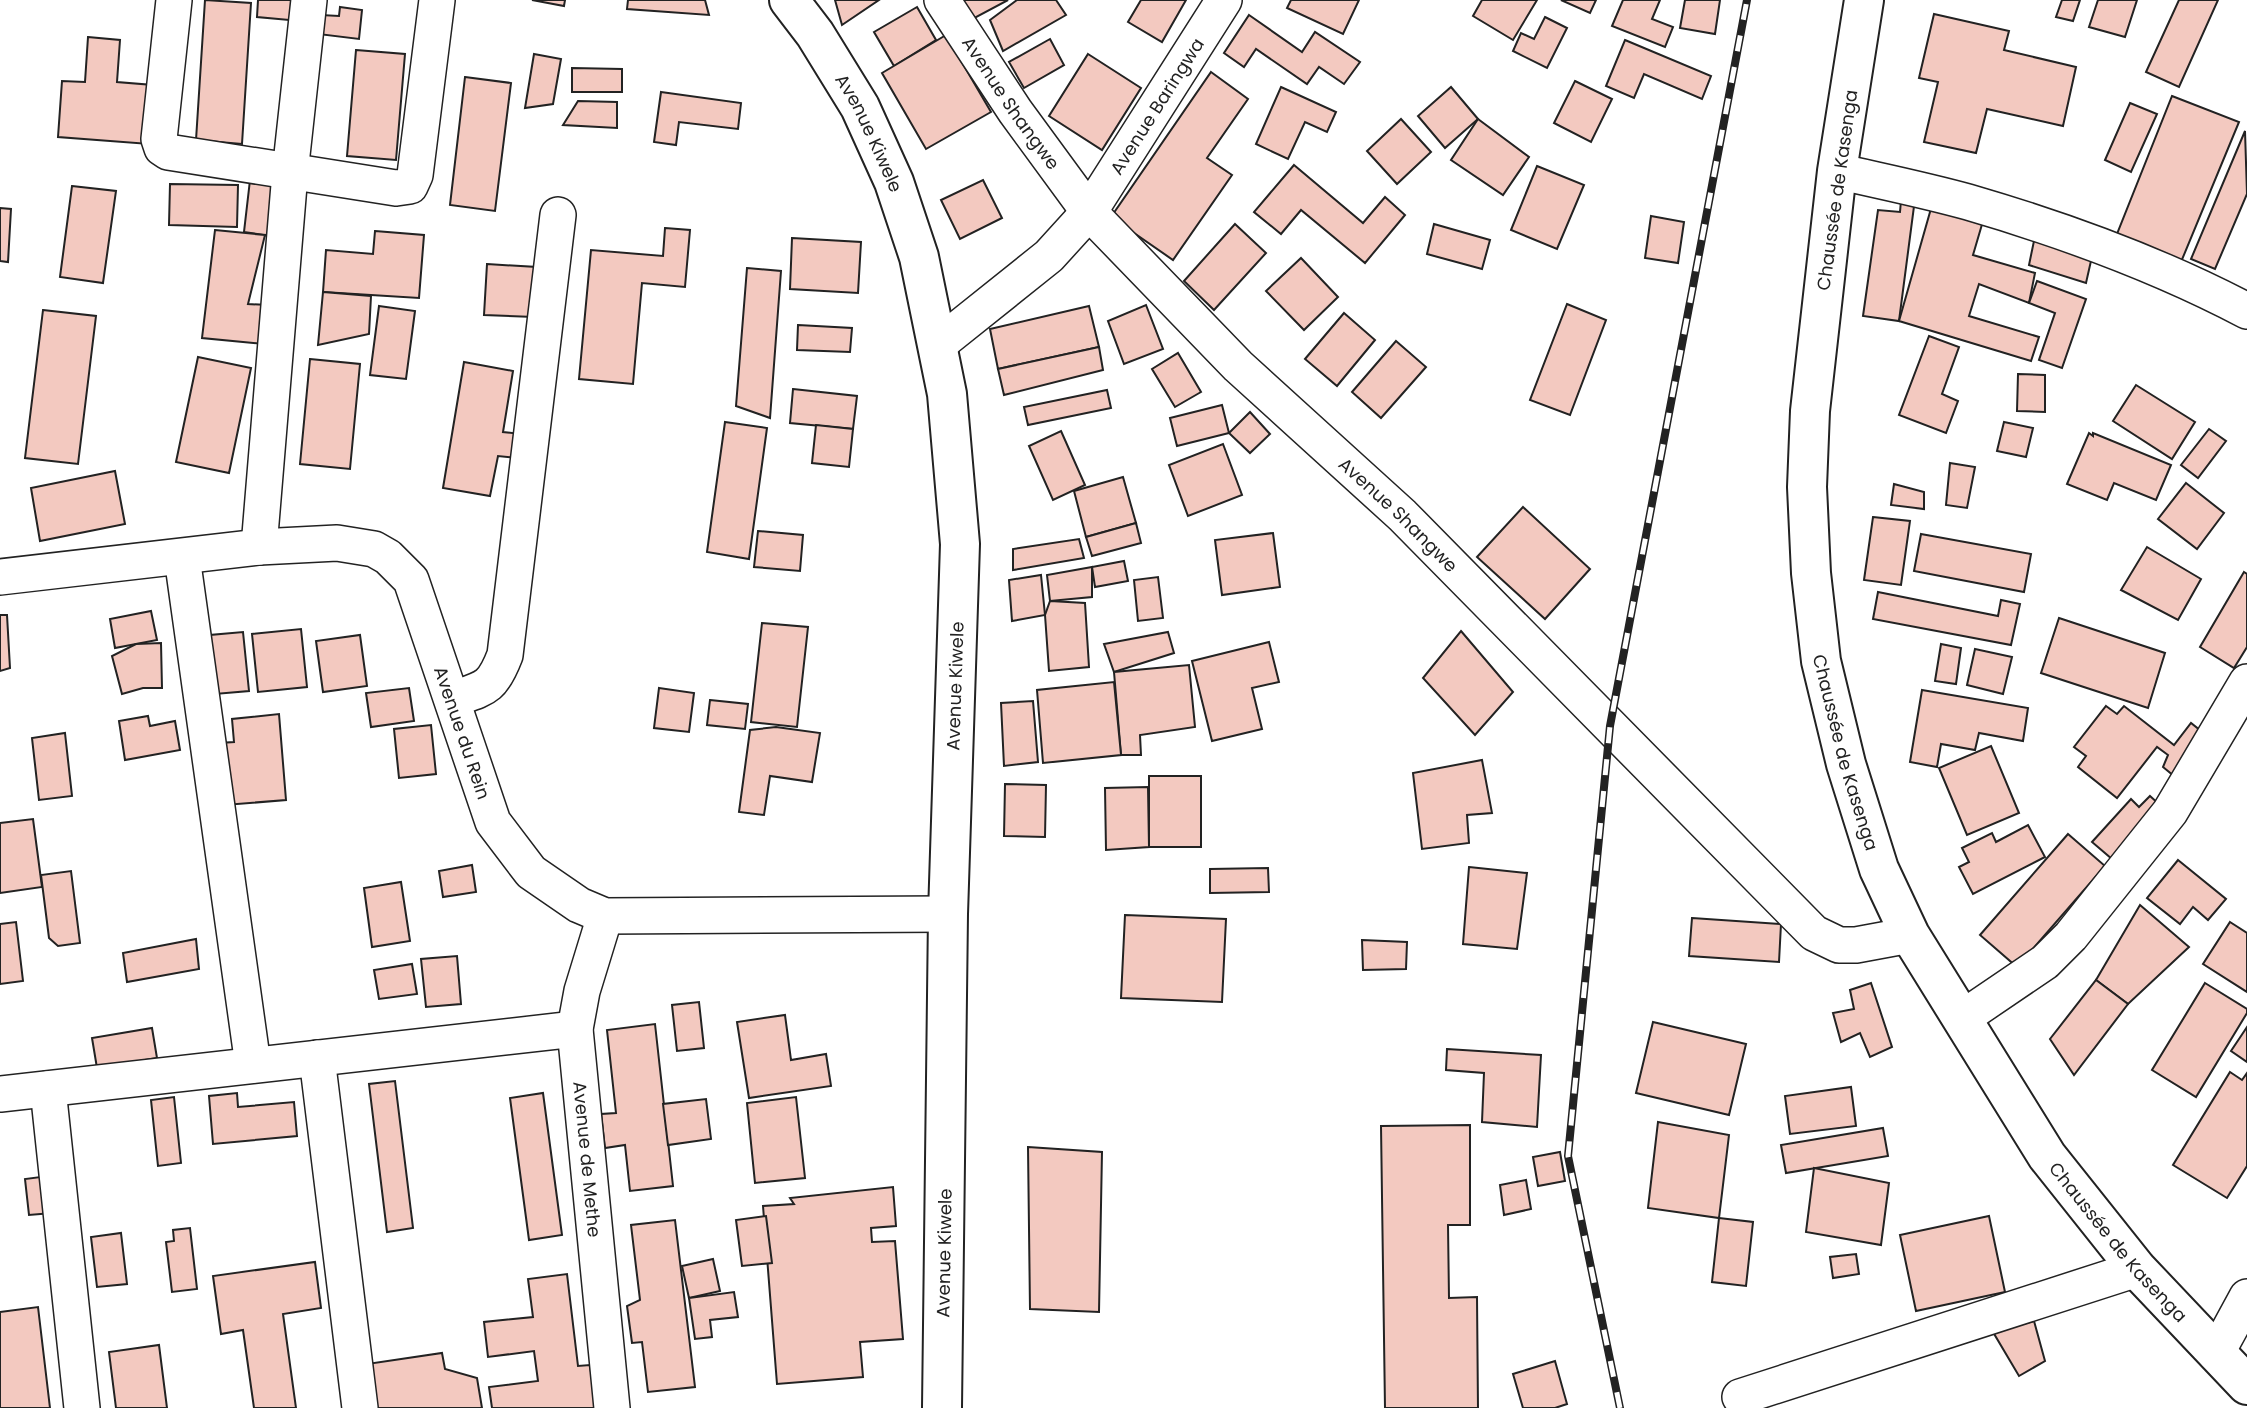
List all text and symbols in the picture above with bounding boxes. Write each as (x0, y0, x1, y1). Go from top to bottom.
street label: Avenue Shangwe (957, 31, 1066, 174)
street label: Avenue Baringwa (1104, 33, 1209, 179)
street label: Avenue Kiwele (830, 69, 909, 195)
street label: Chaussée de Kasenga (1811, 88, 1863, 292)
street label: Avenue Shangwe (1334, 451, 1464, 577)
street label: Avenue Kiwele (940, 621, 970, 751)
street label: Chaussée de Kasenga (1807, 652, 1885, 854)
street label: Avenue du Rein (429, 663, 497, 802)
street label: Avenue de Methe (568, 1080, 608, 1238)
street label: Chaussée de Kasenga (2044, 1156, 2193, 1327)
street label: Avenue Kiwele (930, 1188, 958, 1318)

